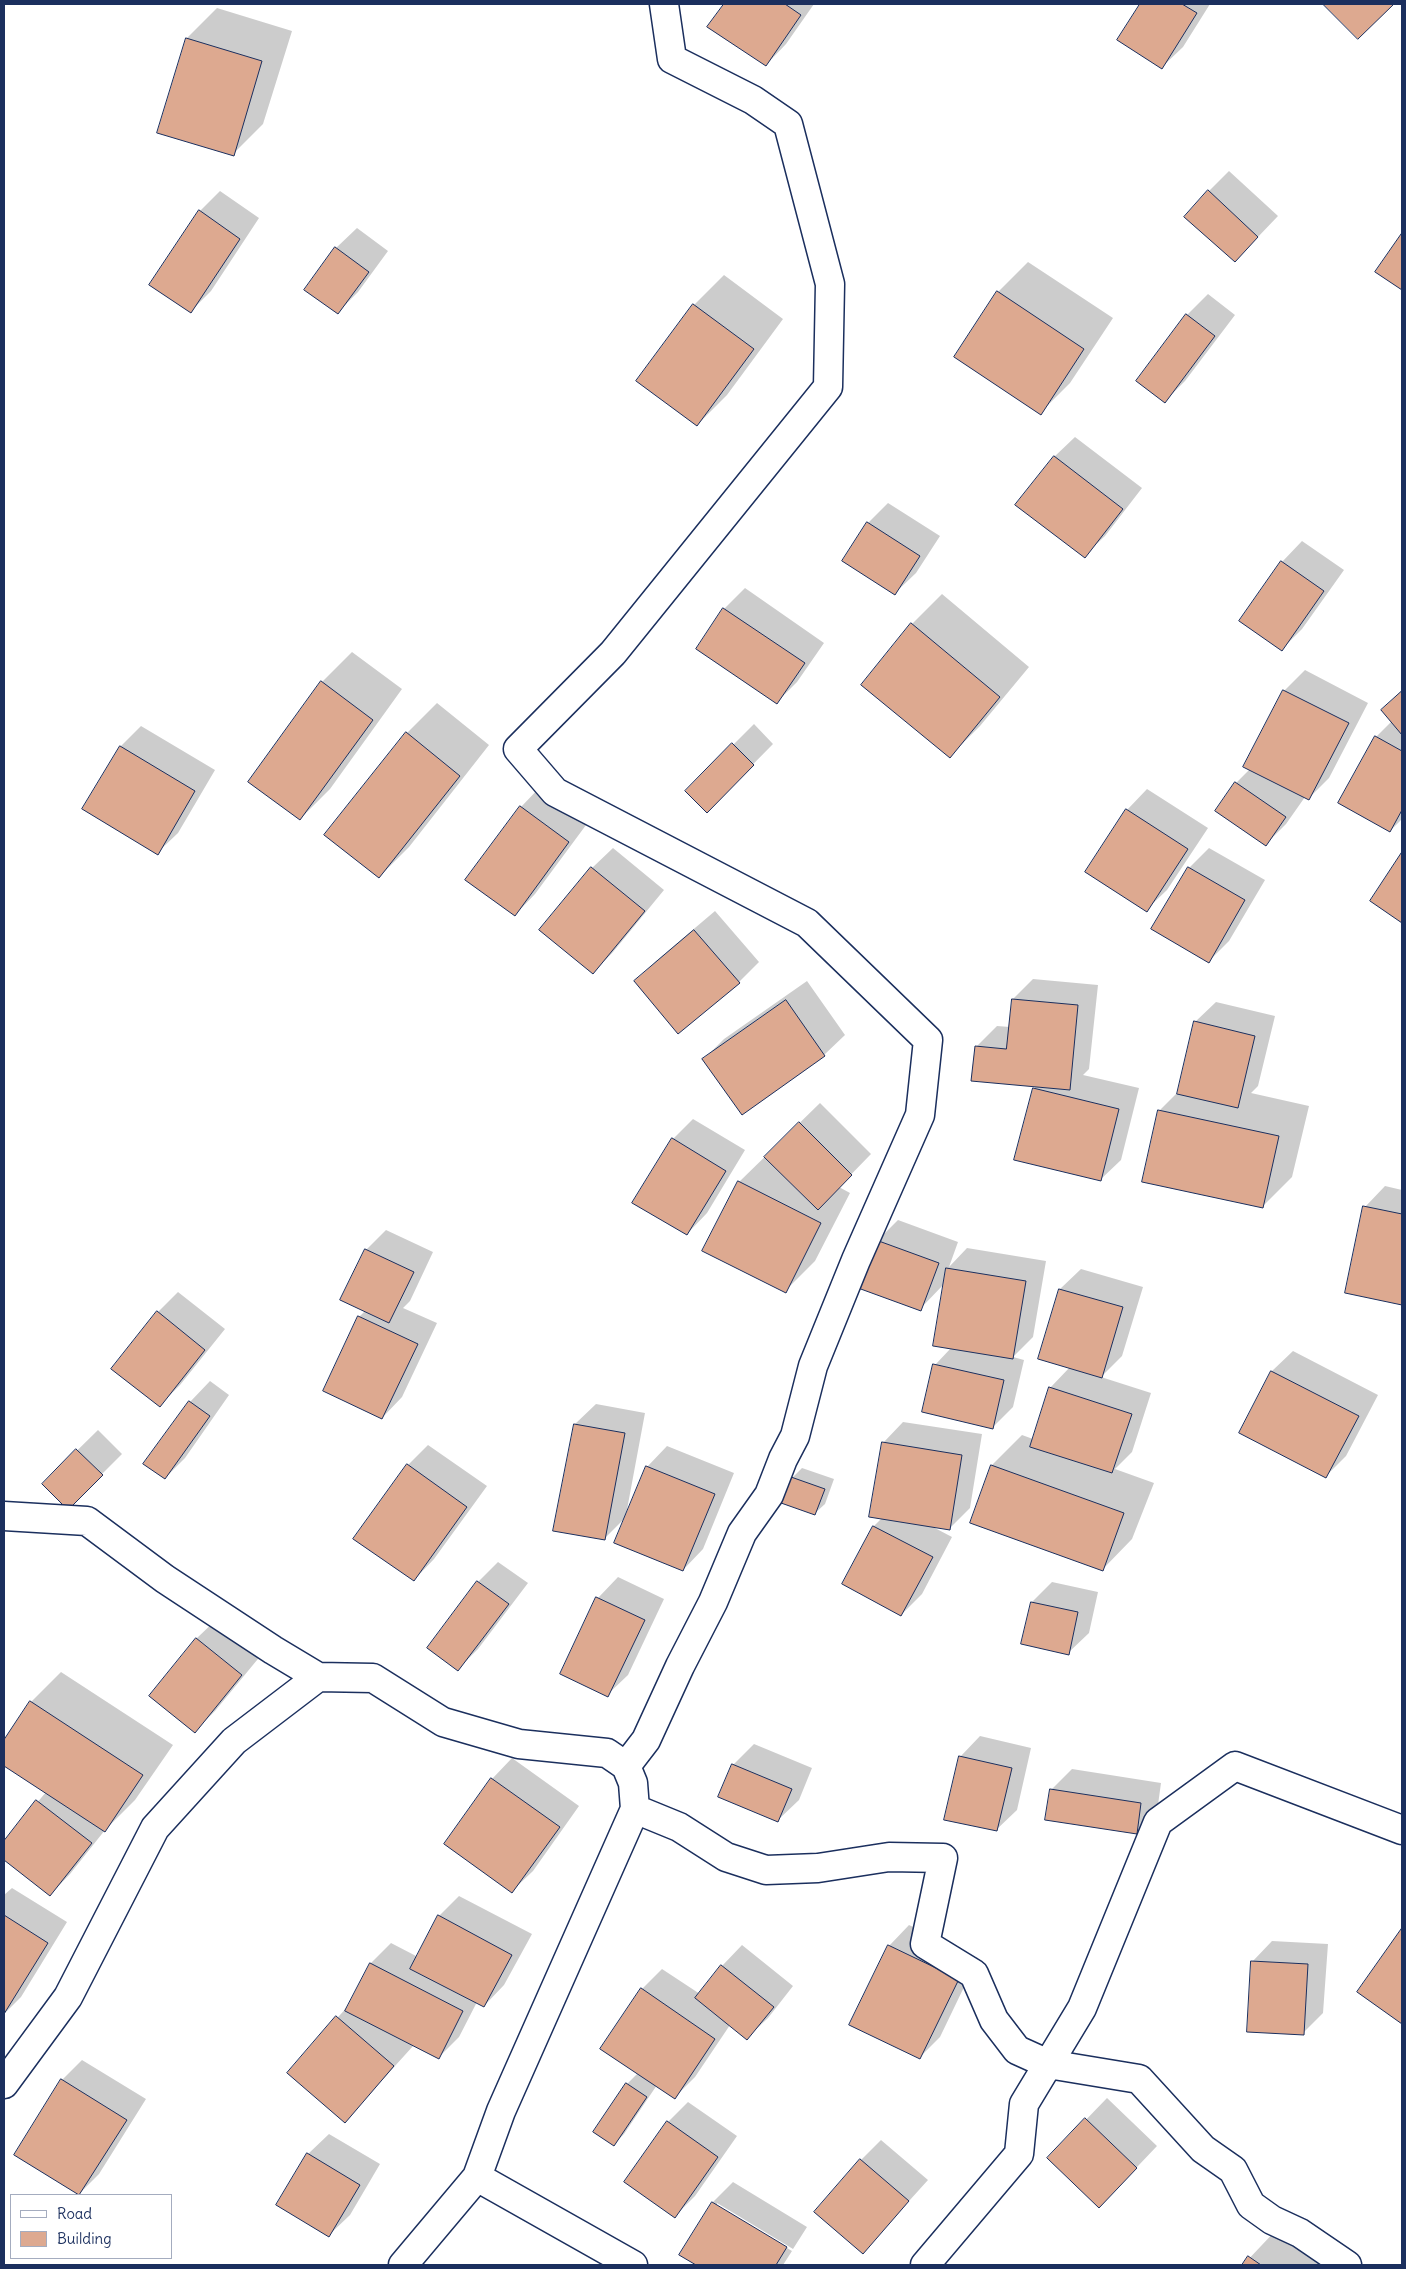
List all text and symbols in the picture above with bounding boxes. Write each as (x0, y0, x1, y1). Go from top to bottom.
legend (10, 2194, 172, 2259)
text: Road (57, 2204, 92, 2223)
text: Building (57, 2229, 112, 2248)

